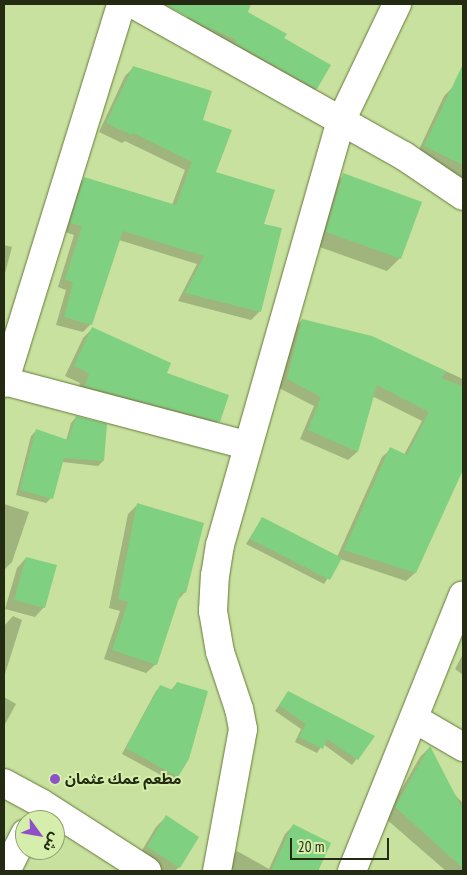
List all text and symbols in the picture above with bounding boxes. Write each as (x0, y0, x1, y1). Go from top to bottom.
place label: مطعم عمك عثمان (65, 770, 182, 788)
marker: مطعم عمك عثمان (49, 773, 61, 785)
north arrow (15, 810, 65, 860)
scale bar (292, 828, 391, 860)
text: ش (39, 830, 65, 855)
text: 20 m (298, 837, 324, 856)

